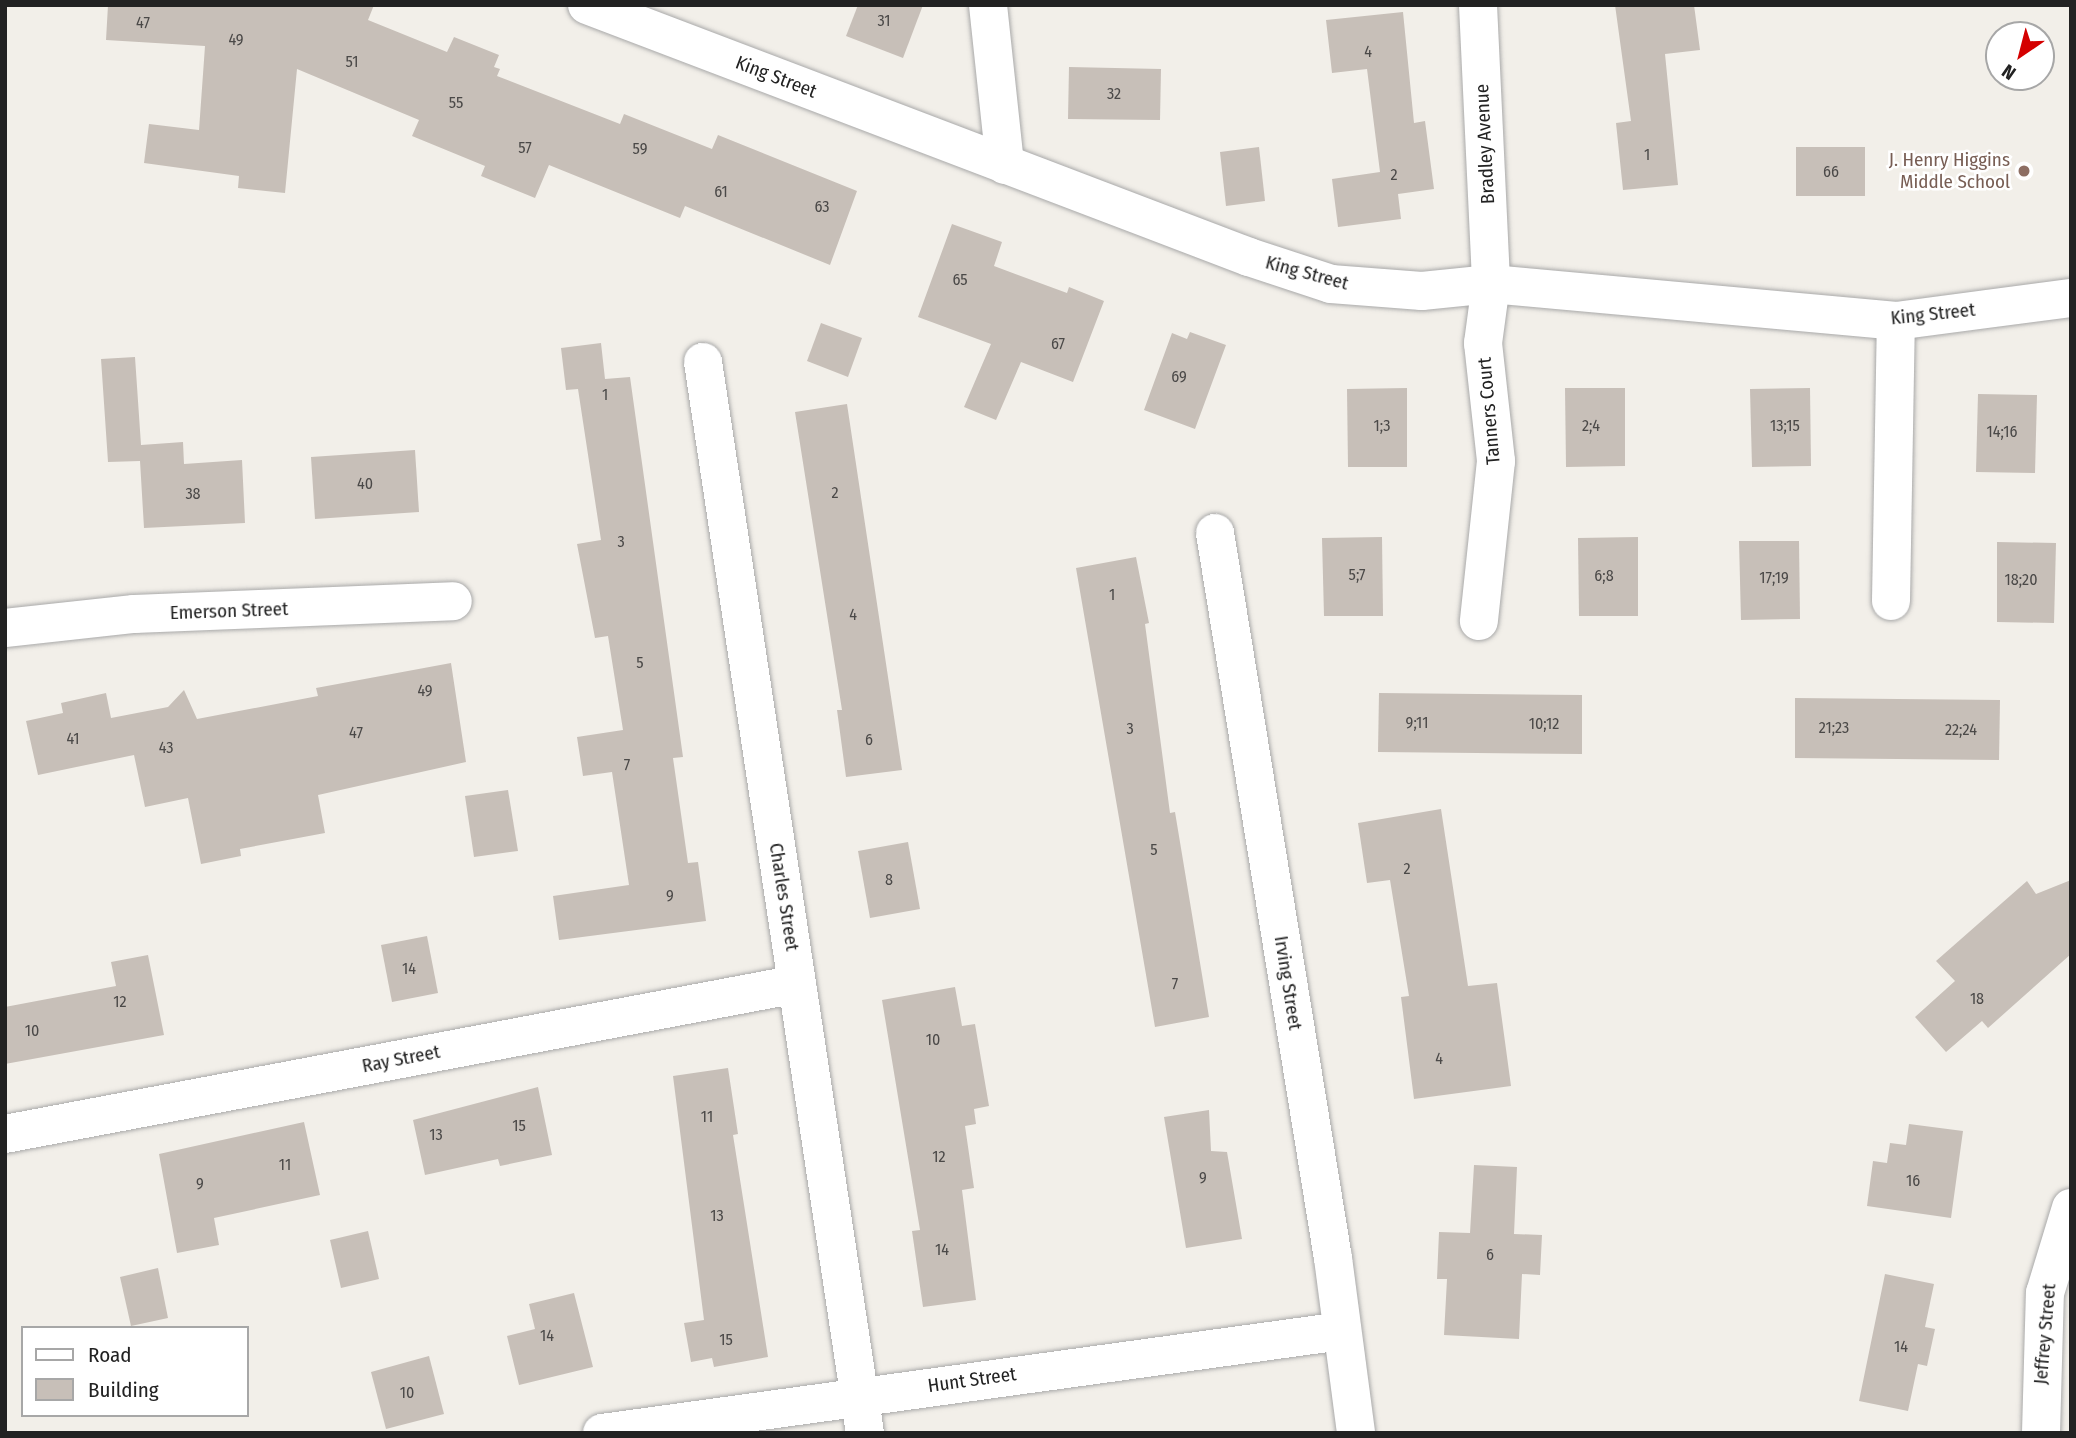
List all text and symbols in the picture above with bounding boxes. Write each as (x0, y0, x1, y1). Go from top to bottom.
house number: 31 (877, 11, 891, 31)
house number: 47 (136, 13, 150, 33)
north arrow (1985, 21, 2055, 91)
house number: 49 (228, 30, 244, 50)
house number: 4 (1364, 42, 1372, 62)
street label: King Street (732, 51, 820, 103)
house number: 51 (346, 52, 358, 72)
text: N (1998, 59, 2020, 85)
street label: Bradley Avenue (1470, 83, 1500, 205)
house number: 32 (1107, 84, 1121, 104)
house number: 55 (449, 93, 463, 113)
house number: 57 (518, 138, 532, 158)
house number: 59 (633, 139, 647, 159)
house number: 1 (1644, 145, 1650, 165)
place label: J. Henry Higgins Middle School (1889, 149, 2010, 193)
house number: 66 (1823, 162, 1839, 182)
marker: J. Henry Higgins Middle School (2016, 163, 2032, 179)
house number: 2 (1390, 165, 1398, 185)
house number: 61 (714, 182, 728, 202)
house number: 63 (814, 197, 830, 217)
street label: King Street (1263, 251, 1351, 295)
house number: 65 (952, 270, 968, 290)
street label: King Street (1890, 298, 1976, 330)
house number: 67 (1051, 334, 1065, 354)
street label: Tanners Court (1473, 356, 1505, 466)
house number: 69 (1171, 367, 1187, 387)
house number: 1 (602, 385, 608, 405)
house number: 1;3 (1374, 416, 1390, 436)
house number: 2;4 (1582, 416, 1600, 436)
house number: 13;15 (1770, 416, 1800, 436)
house number: 14;16 (1987, 422, 2017, 442)
house number: 40 (357, 474, 373, 494)
house number: 2 (831, 483, 839, 503)
house number: 38 (185, 484, 201, 504)
house number: 3 (617, 532, 625, 552)
house number: 5;7 (1349, 565, 1365, 585)
house number: 6;8 (1594, 566, 1614, 586)
house number: 17;19 (1759, 568, 1789, 588)
house number: 18;20 (2004, 570, 2038, 590)
house number: 1 (1109, 585, 1115, 605)
street label: Emerson Street (169, 598, 289, 624)
house number: 4 (849, 605, 857, 625)
house number: 5 (636, 653, 644, 673)
house number: 49 (417, 681, 433, 701)
house number: 9;11 (1406, 713, 1428, 733)
house number: 10;12 (1529, 714, 1559, 734)
house number: 21;23 (1819, 718, 1849, 738)
house number: 3 (1126, 719, 1134, 739)
house number: 22;24 (1945, 720, 1977, 740)
house number: 47 (349, 723, 363, 743)
house number: 41 (66, 729, 80, 749)
house number: 6 (865, 730, 873, 750)
house number: 43 (159, 738, 173, 758)
house number: 7 (624, 755, 630, 775)
house number: 5 (1150, 840, 1158, 860)
street label: Charles Street (764, 841, 804, 953)
house number: 2 (1403, 859, 1411, 879)
house number: 8 (885, 870, 893, 890)
house number: 9 (666, 886, 674, 906)
street label: Irving Street (1269, 934, 1307, 1032)
house number: 14 (402, 959, 416, 979)
house number: 7 (1172, 974, 1178, 994)
house number: 18 (1970, 989, 1984, 1009)
house number: 12 (113, 992, 127, 1012)
house number: 10 (25, 1021, 39, 1041)
house number: 10 (926, 1030, 940, 1050)
street label: Ray Street (360, 1040, 442, 1078)
house number: 4 (1435, 1049, 1443, 1069)
house number: 11 (701, 1107, 713, 1127)
house number: 15 (512, 1116, 526, 1136)
house number: 13 (429, 1125, 443, 1145)
house number: 12 (932, 1147, 946, 1167)
house number: 11 (279, 1155, 291, 1175)
house number: 9 (1199, 1168, 1207, 1188)
house number: 16 (1906, 1171, 1920, 1191)
house number: 9 (196, 1174, 204, 1194)
house number: 13 (710, 1206, 724, 1226)
house number: 14 (935, 1240, 949, 1260)
house number: 6 (1486, 1245, 1494, 1265)
street label: Jeffrey Street (2029, 1283, 2061, 1385)
legend (21, 1326, 248, 1417)
house number: 14 (540, 1326, 554, 1346)
house number: 15 (719, 1330, 733, 1350)
house number: 14 (1894, 1337, 1908, 1357)
text: Road (88, 1342, 132, 1368)
street label: Hunt Street (926, 1363, 1018, 1397)
text: Building (88, 1377, 159, 1403)
house number: 10 (400, 1383, 414, 1403)

